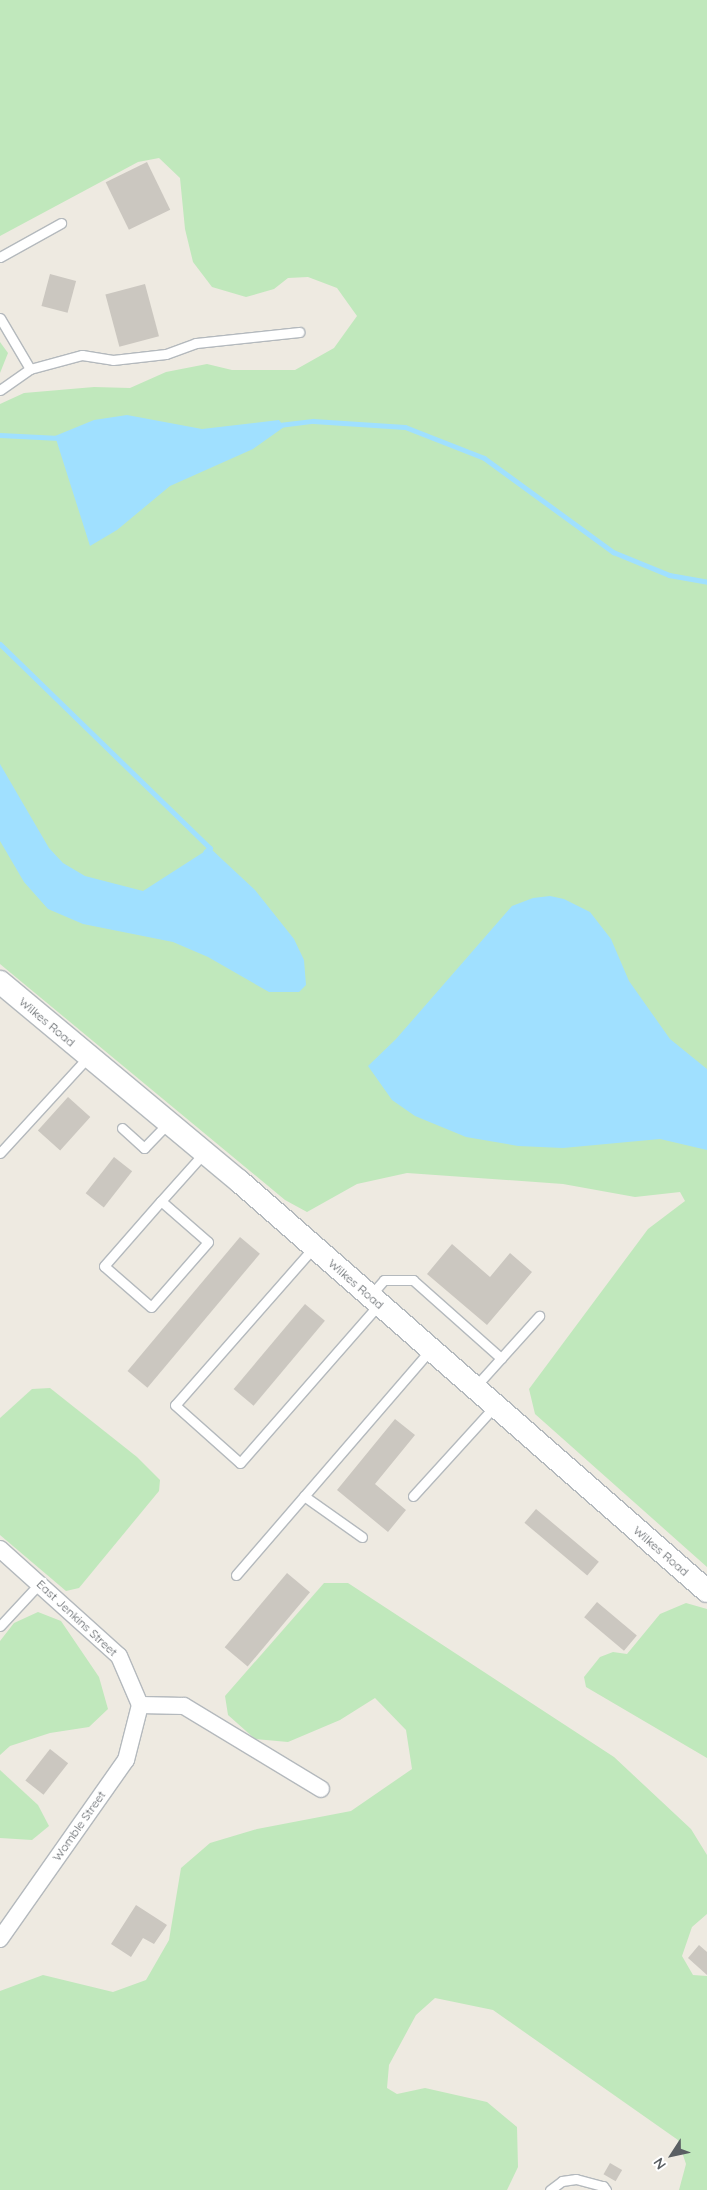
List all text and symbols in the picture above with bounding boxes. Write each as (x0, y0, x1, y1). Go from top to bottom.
street label: Wilkes Road (16, 994, 78, 1050)
street label: Wilkes Road (325, 1256, 387, 1312)
street label: Wilkes Road (630, 1523, 692, 1579)
street label: East Jenkins Street (34, 1577, 120, 1659)
street label: Womble Street (49, 1788, 109, 1864)
north arrow (647, 2130, 697, 2180)
text: N (649, 2154, 670, 2173)

